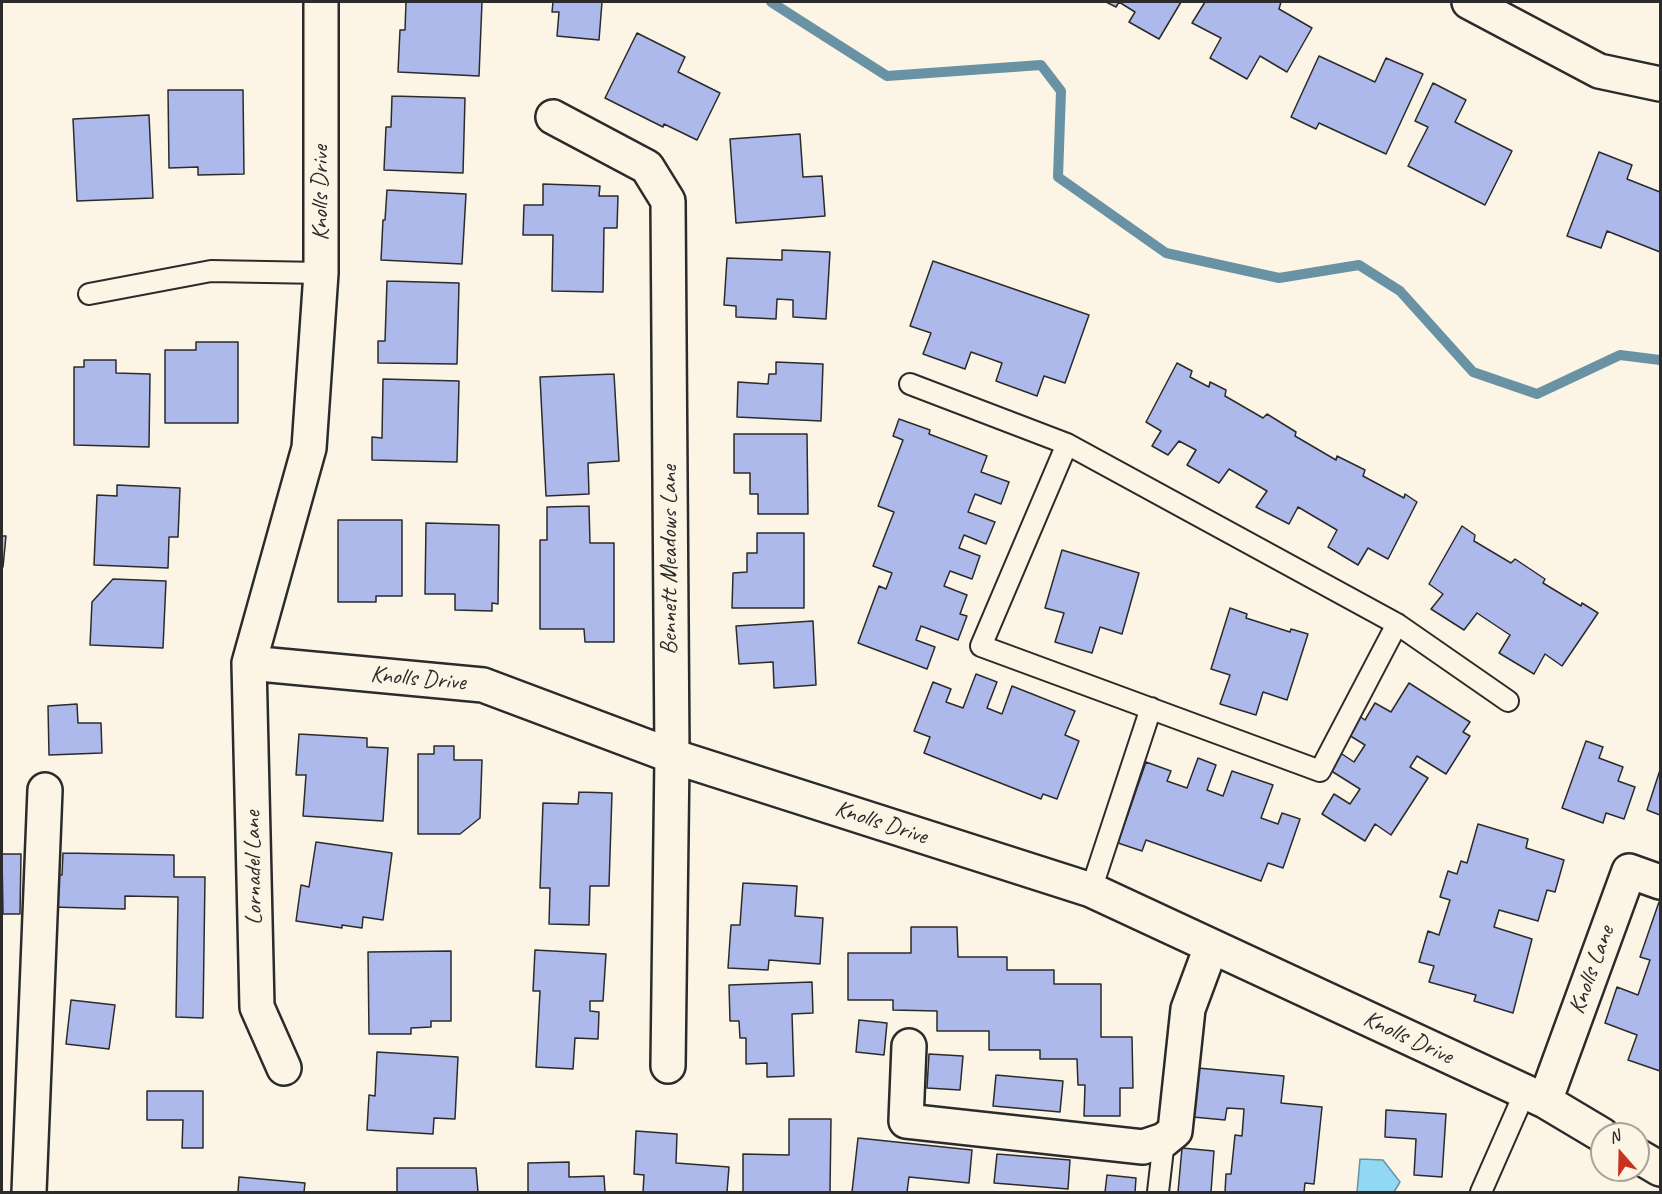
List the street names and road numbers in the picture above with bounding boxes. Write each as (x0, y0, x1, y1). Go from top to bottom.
street label: Knolls Drive (307, 145, 335, 241)
street label: Bennett Meadows Lane (656, 465, 684, 655)
street label: Knolls Drive (369, 660, 467, 698)
street label: Knolls Drive (831, 795, 931, 851)
street label: Lornadel Lane (239, 811, 269, 925)
street label: Knolls Lane (1563, 922, 1621, 1018)
street label: Knolls Drive (1359, 1005, 1457, 1071)

